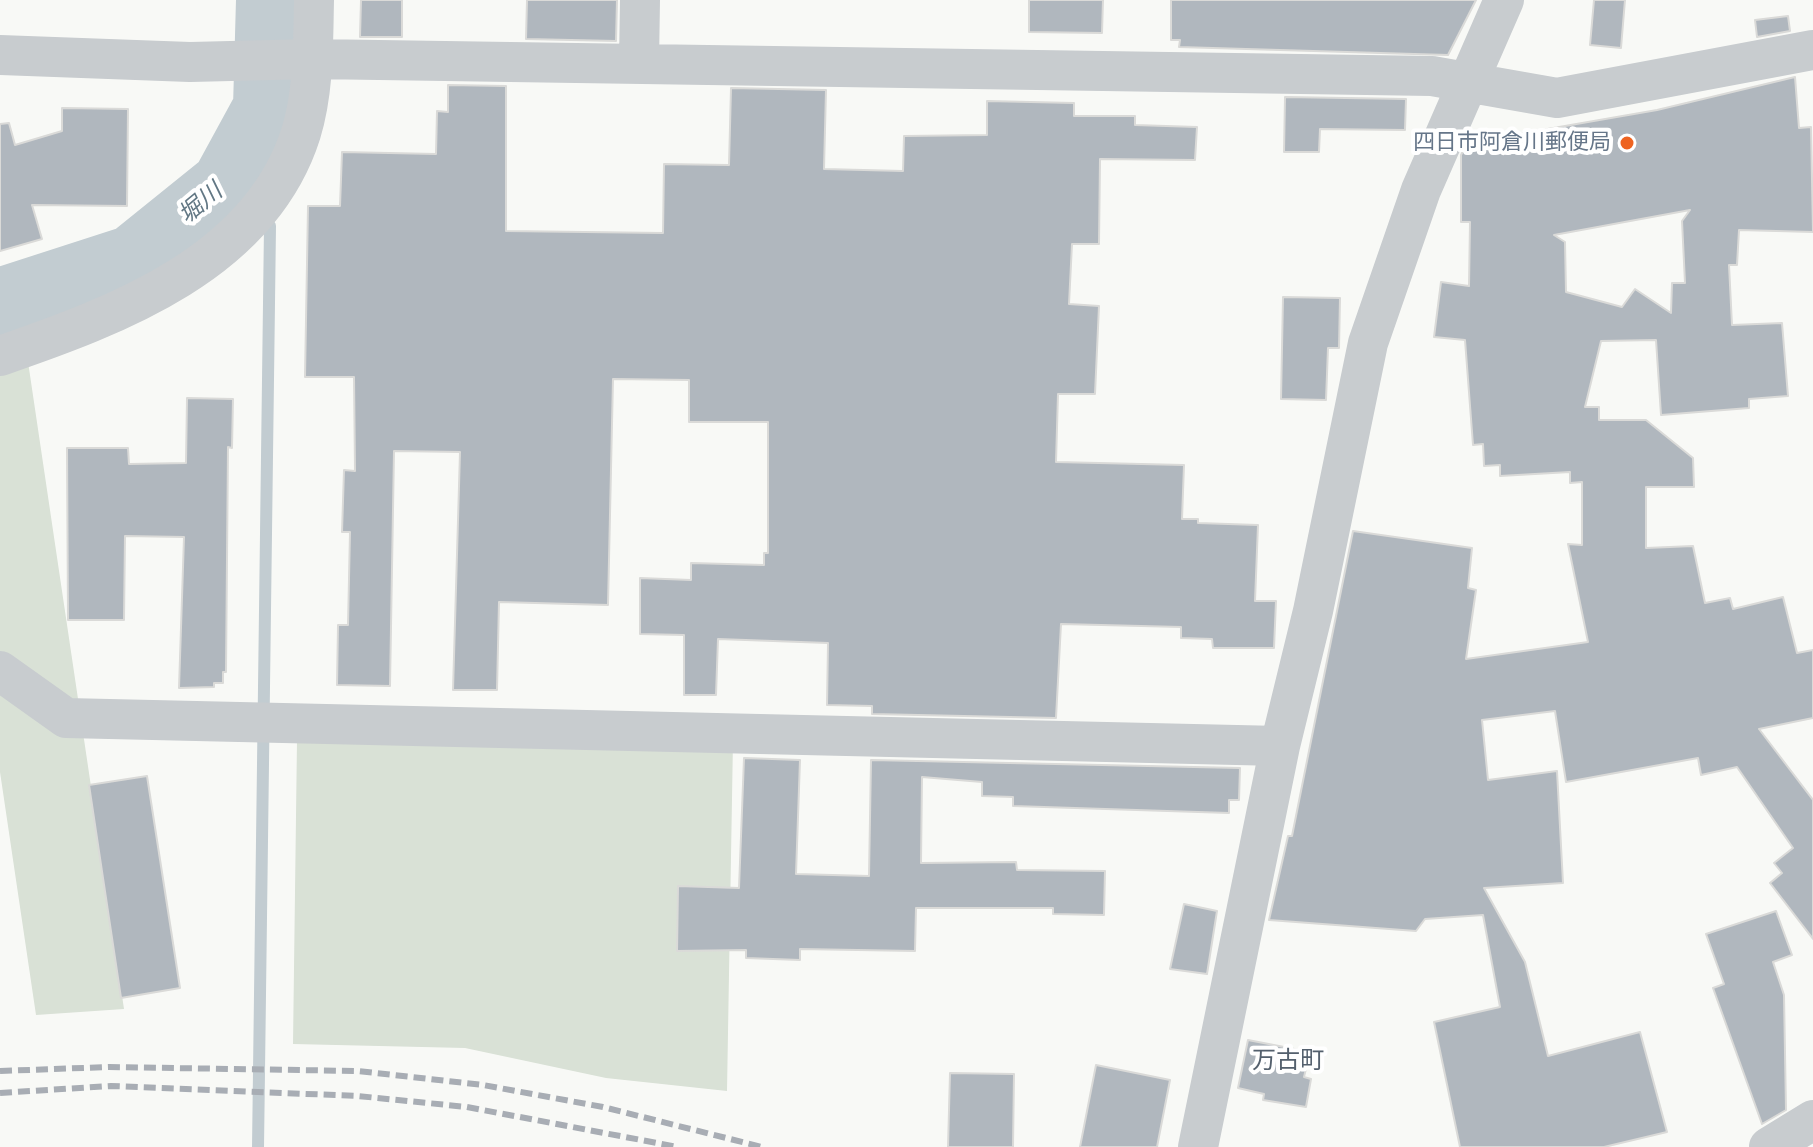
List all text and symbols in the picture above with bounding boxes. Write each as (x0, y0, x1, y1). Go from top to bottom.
place label: 四日市阿倉川郵便局 (1413, 130, 1611, 156)
marker: 四日市阿倉川郵便局 (1618, 134, 1636, 152)
water label: 堀川 (173, 178, 229, 230)
district label: 万古町 (1252, 1048, 1324, 1076)

